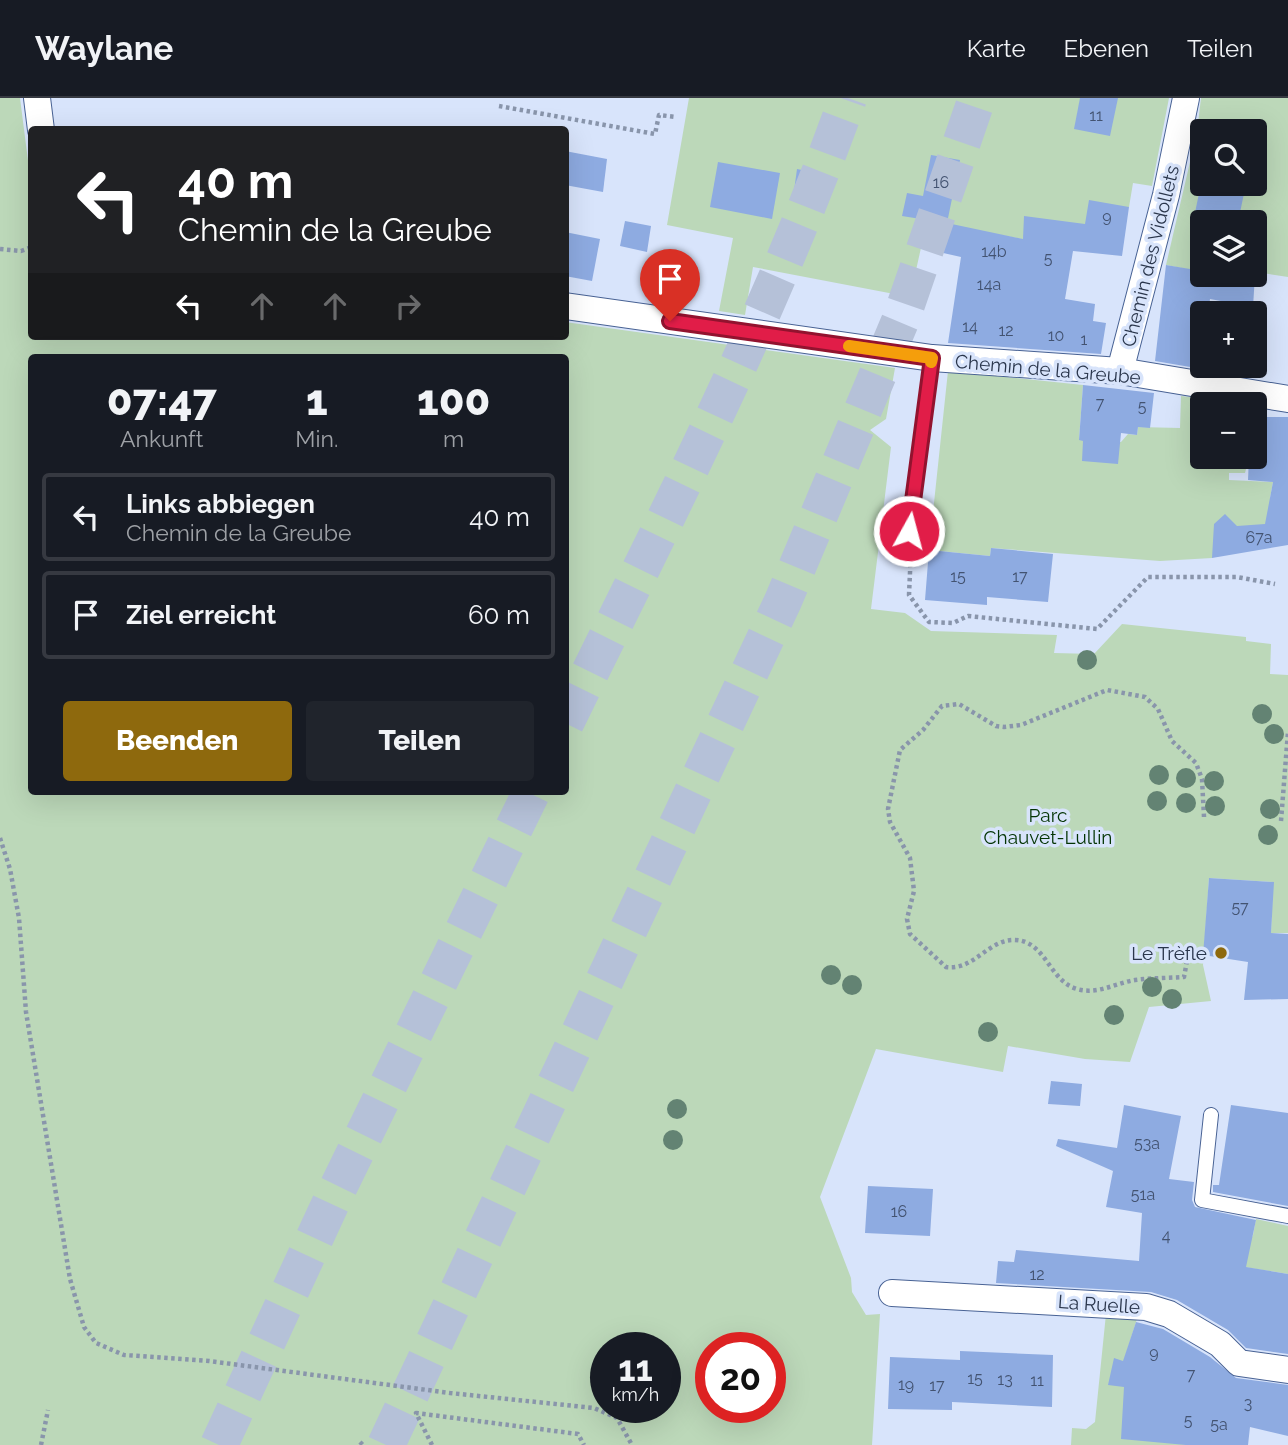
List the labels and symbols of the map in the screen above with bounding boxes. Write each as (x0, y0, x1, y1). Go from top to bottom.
house number: 11 (1089, 106, 1103, 125)
street label: Chemin des Vidollets (1117, 163, 1183, 349)
house number: 16 (933, 173, 949, 192)
house number: 9 (1102, 207, 1112, 226)
house number: 14b (981, 242, 1007, 261)
pin (640, 249, 700, 321)
house number: 5 (1044, 249, 1053, 268)
house number: 14a (977, 275, 1001, 294)
house number: 14 (962, 317, 978, 336)
house number: 12 (998, 321, 1014, 340)
house number: 10 (1048, 326, 1064, 345)
house number: 1 (1081, 330, 1088, 349)
street label: Chemin de la Greube (954, 350, 1142, 388)
house number: 7 (1096, 394, 1105, 413)
house number: 5 (1138, 397, 1147, 416)
position arrow (872, 494, 946, 568)
house number: 67a (1246, 528, 1272, 547)
house number: 15 (950, 567, 966, 586)
house number: 17 (1012, 567, 1028, 586)
park label: Parc Chauvet-Lullin (984, 804, 1112, 848)
house number: 57 (1231, 898, 1249, 917)
place label: Le Trèfle (1131, 942, 1207, 964)
marker: Le Trèfle (1213, 945, 1229, 961)
house number: 53a (1134, 1134, 1160, 1153)
house number: 51a (1131, 1185, 1155, 1204)
house number: 16 (891, 1202, 907, 1221)
house number: 4 (1162, 1226, 1171, 1245)
house number: 12 (1029, 1265, 1045, 1284)
street label: La Ruelle (1057, 1290, 1141, 1318)
speed limit sign: 20 (695, 1332, 786, 1423)
house number: 9 (1149, 1343, 1159, 1362)
house number: 7 (1187, 1365, 1196, 1384)
house number: 15 (967, 1369, 983, 1388)
house number: 13 (997, 1370, 1013, 1389)
house number: 11 (1030, 1371, 1044, 1390)
house number: 19 (898, 1375, 914, 1394)
house number: 17 (929, 1376, 945, 1395)
house number: 3 (1244, 1394, 1252, 1413)
house number: 5 (1184, 1411, 1193, 1430)
house number: 5a (1210, 1415, 1228, 1434)

